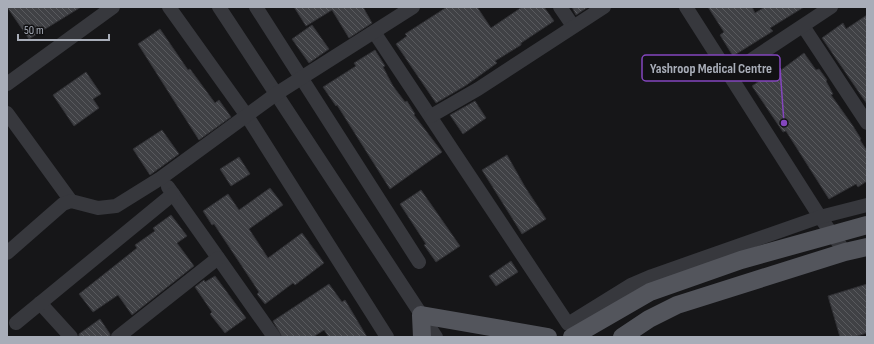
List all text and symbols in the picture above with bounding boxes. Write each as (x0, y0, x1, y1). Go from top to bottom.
scale bar (18, 16, 109, 42)
text: 50 m (24, 23, 44, 38)
callout: Yashroop Medical Centre (642, 55, 780, 81)
text: Yashroop Medical Centre (650, 60, 772, 77)

